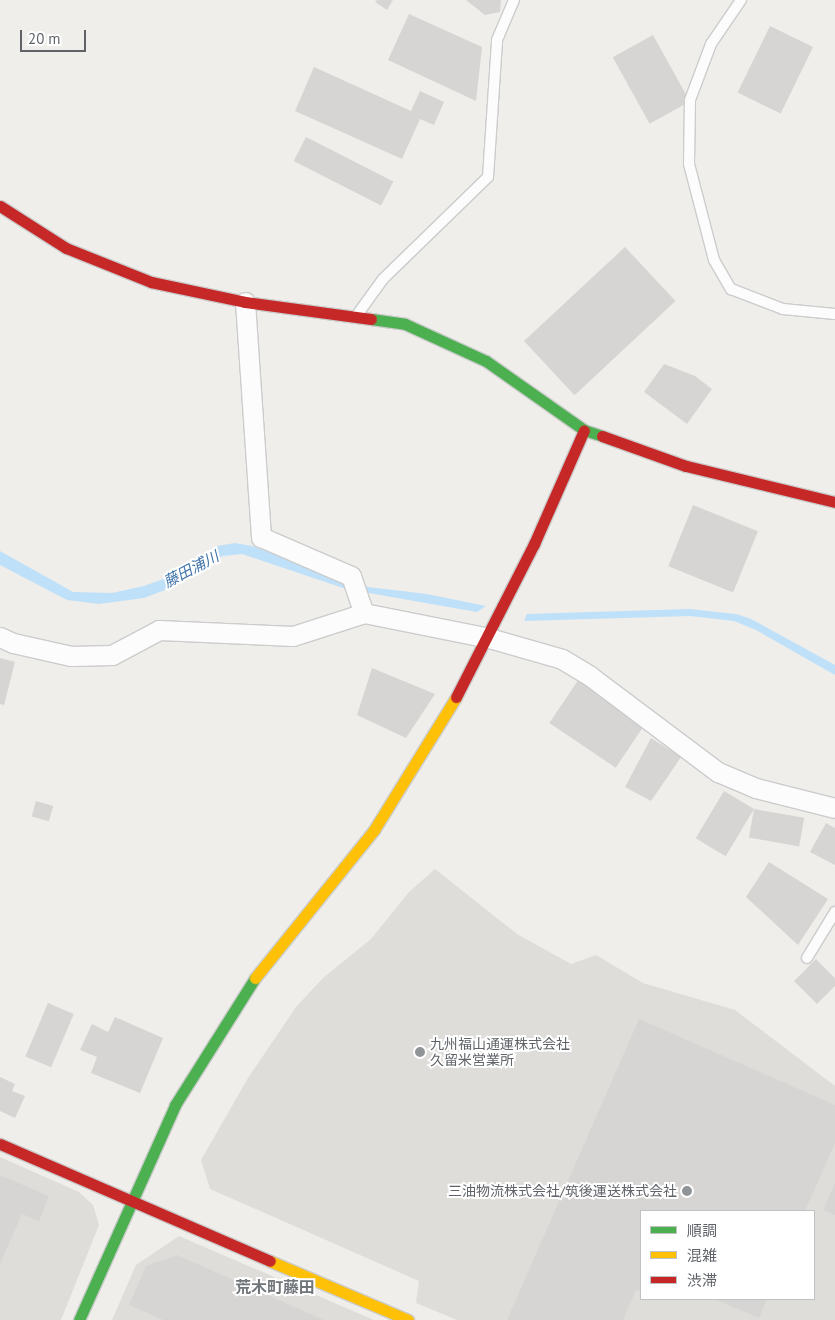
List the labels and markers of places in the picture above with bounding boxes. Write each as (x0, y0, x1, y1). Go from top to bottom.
place label: 九州福山通運株式会社 久留米営業所 (430, 1036, 570, 1068)
marker: 九州福山通運株式会社 久留米営業所 (414, 1046, 426, 1058)
place label: 三油物流株式会社/筑後運送株式会社 (448, 1183, 677, 1199)
marker: 三油物流株式会社/筑後運送株式会社 (681, 1185, 693, 1197)

